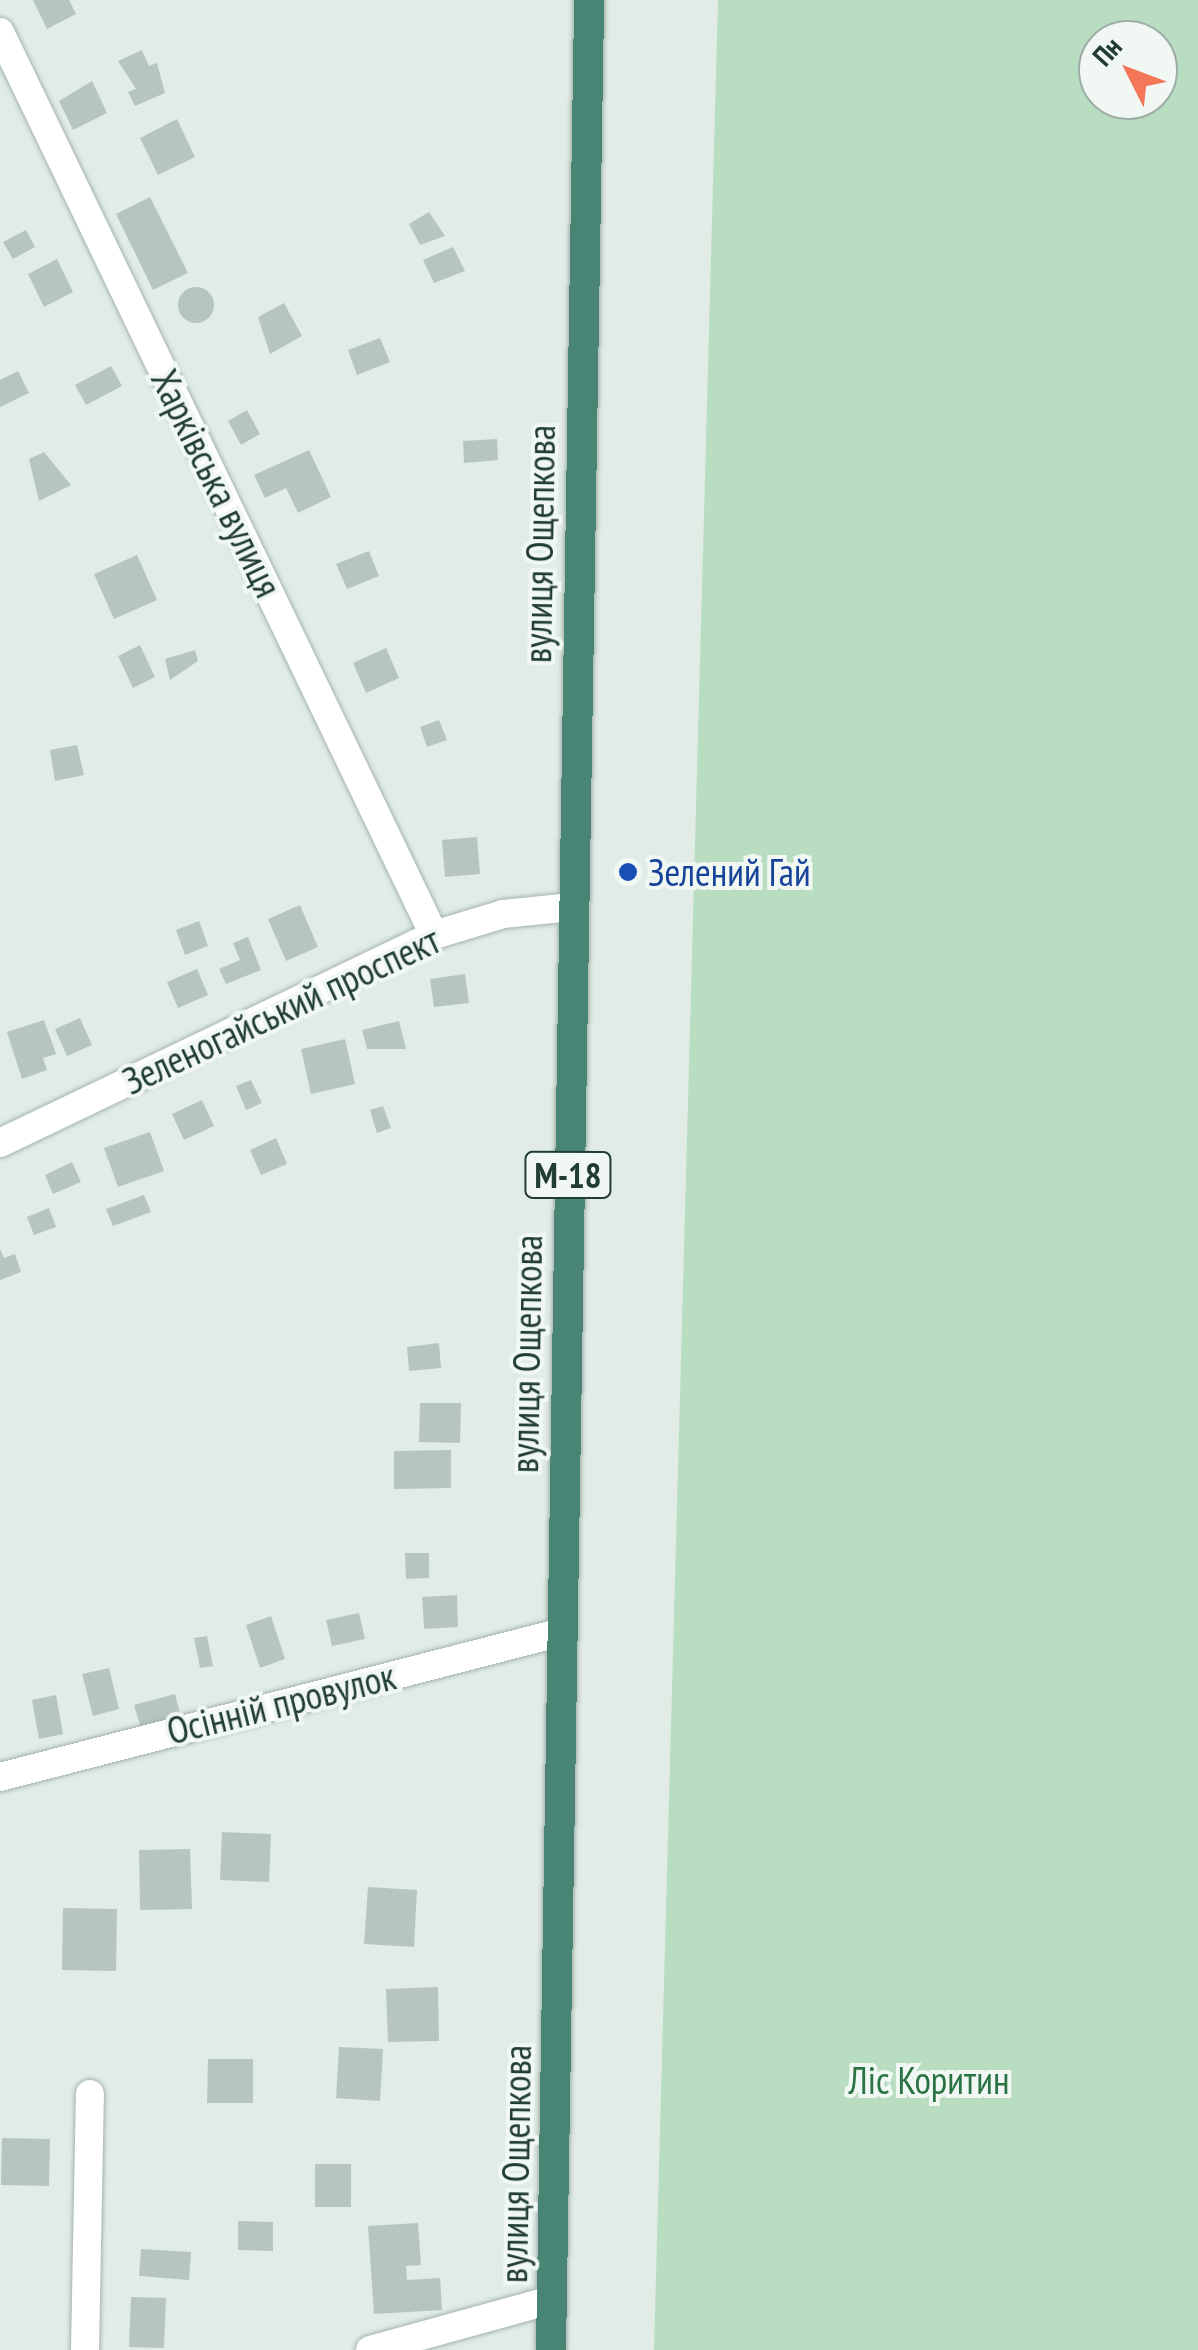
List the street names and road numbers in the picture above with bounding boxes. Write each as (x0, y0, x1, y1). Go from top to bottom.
street label: Харківська вулиця (142, 362, 292, 604)
street label: вулиця Ощепкова (514, 425, 564, 663)
street label: Зеленогайський проспект (115, 917, 447, 1103)
road number: М-18 (523, 1145, 613, 1205)
street label: вулиця Ощепкова (501, 1235, 551, 1473)
street label: Осінній провулок (162, 1653, 400, 1753)
street label: вулиця Ощепкова (490, 2045, 540, 2283)

